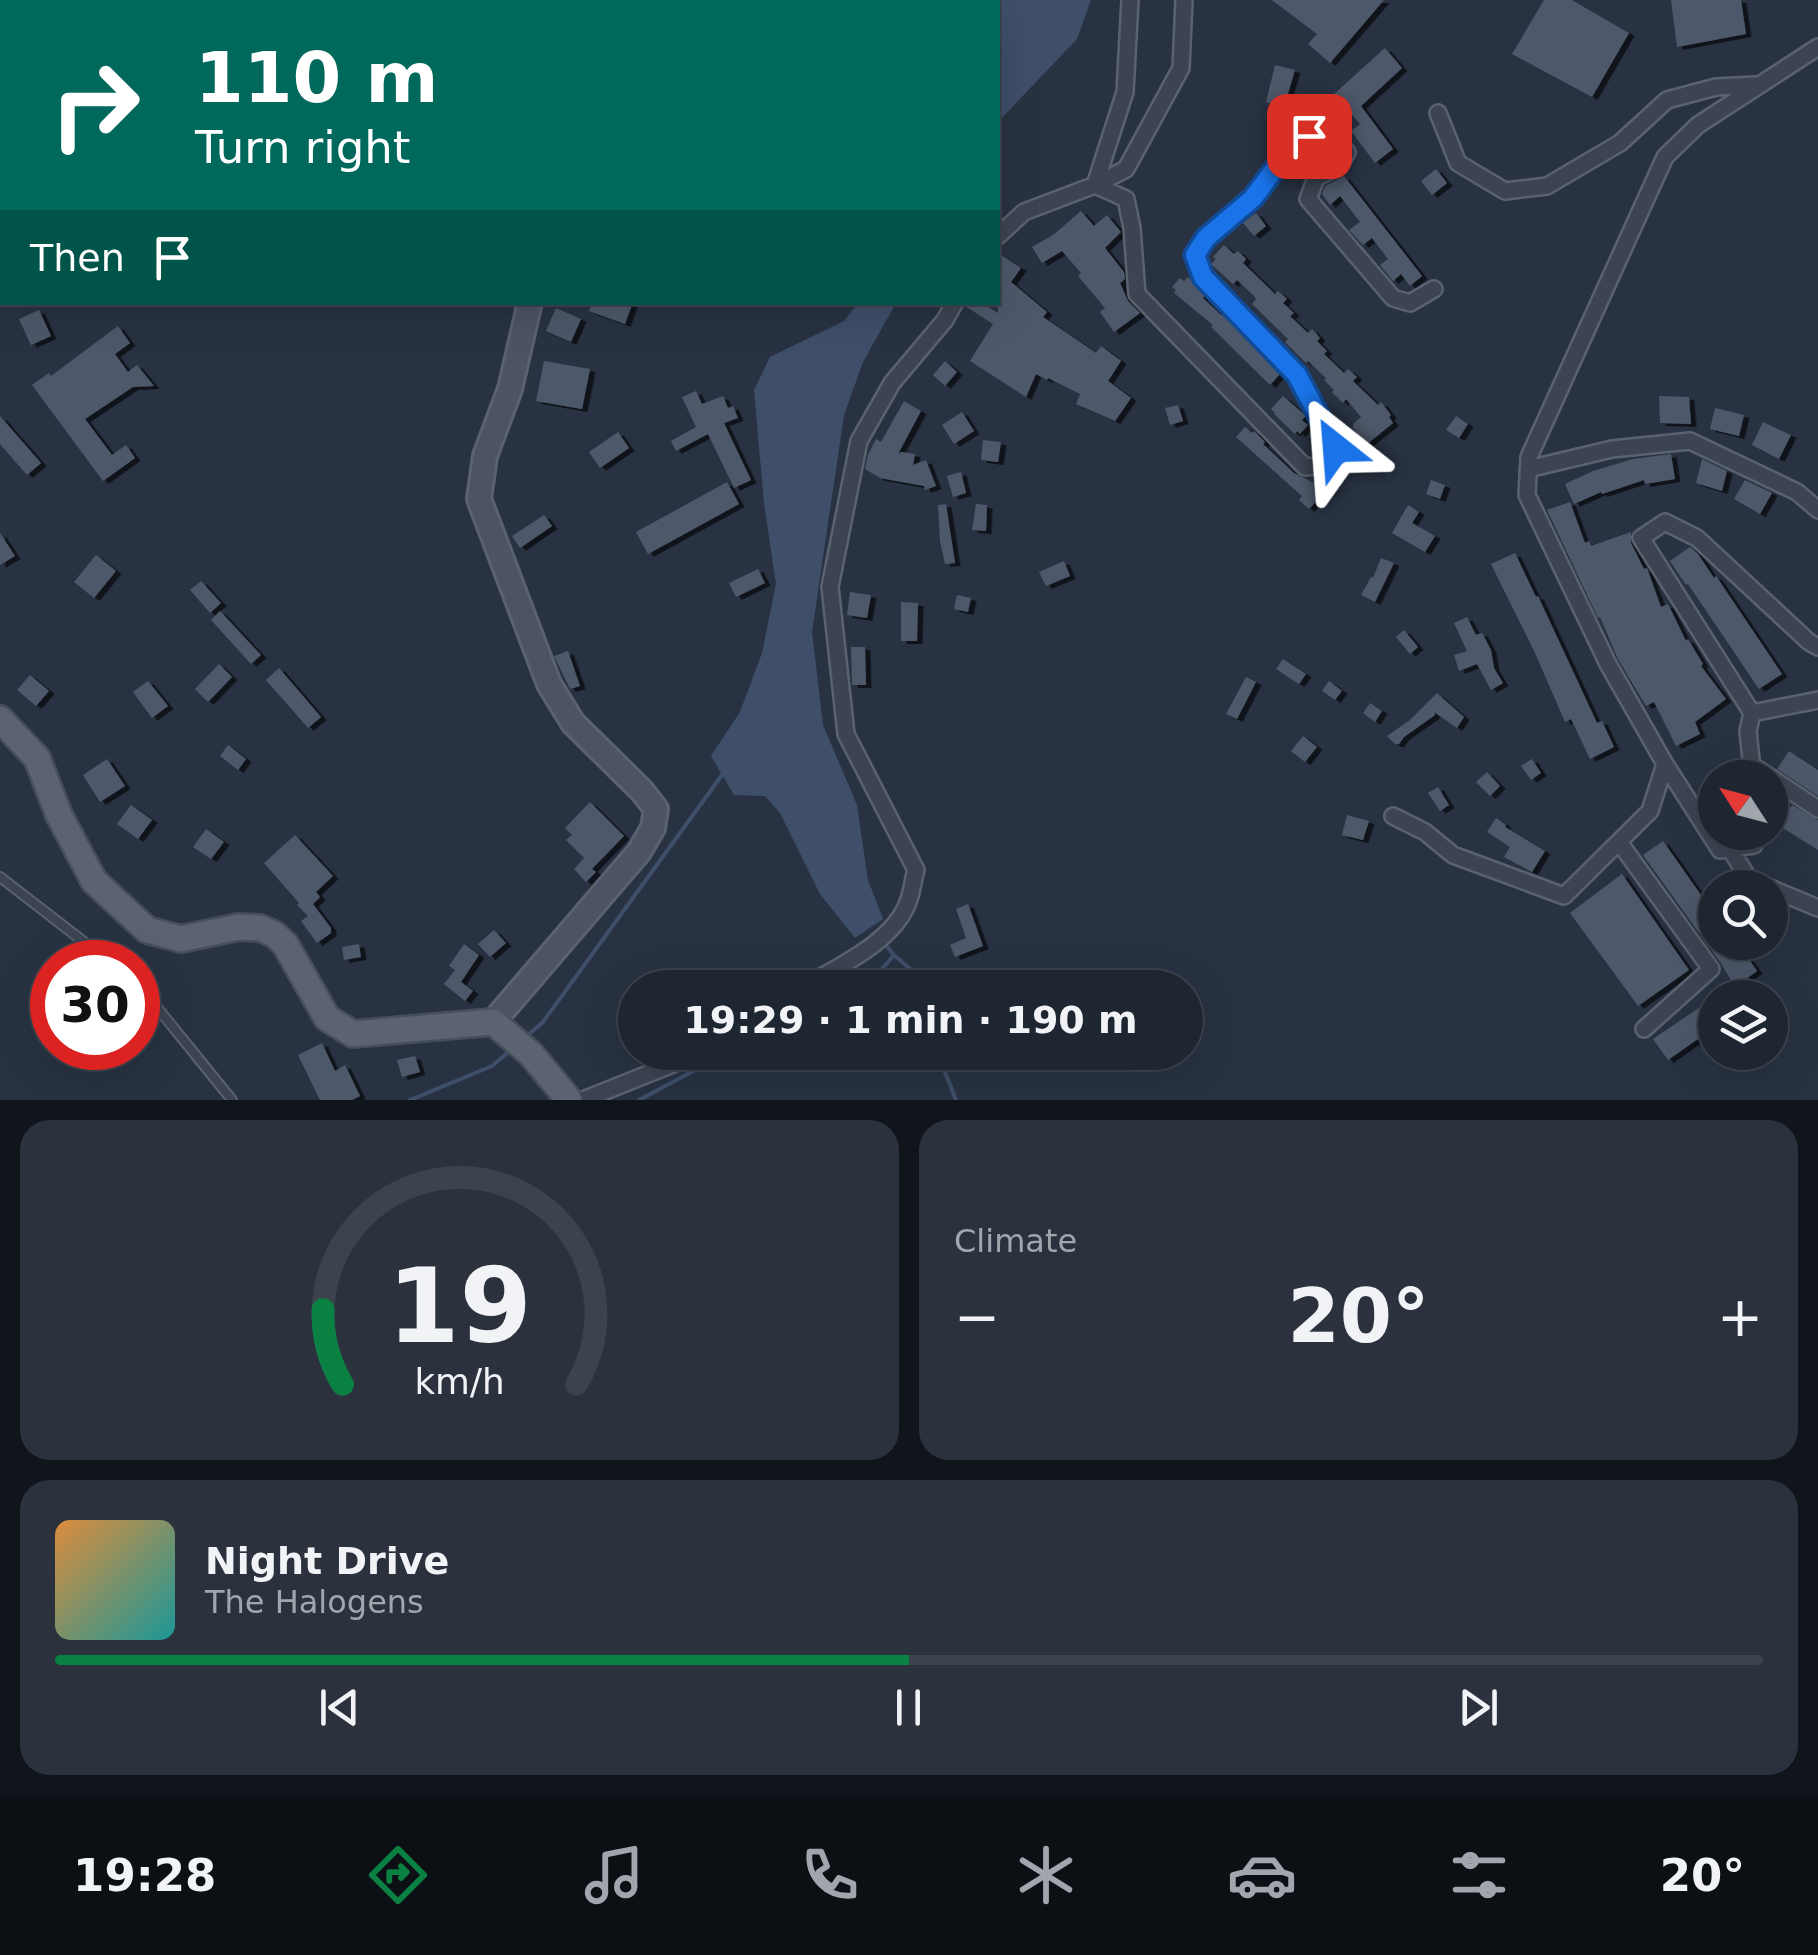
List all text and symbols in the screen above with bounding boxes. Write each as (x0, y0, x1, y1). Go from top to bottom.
text: 110 m (195, 37, 438, 119)
icon: right (30, 40, 160, 170)
pin (1267, 94, 1352, 179)
icon: arrive (1282, 109, 1337, 164)
text: Turn right (195, 121, 410, 174)
icon: arrive (145, 230, 200, 285)
text: Then (30, 236, 125, 280)
position arrow (1284, 396, 1388, 500)
north arrow (1698, 760, 1788, 850)
map controls (1698, 760, 1788, 1070)
button: search (1698, 870, 1788, 960)
speed limit sign: 30 (30, 940, 160, 1070)
button: layers (1698, 980, 1788, 1070)
text: 19:29 · 1 min · 190 m (683, 998, 1138, 1042)
text: Climate (954, 1222, 1077, 1260)
text: 19 (387, 1245, 532, 1367)
text: 20° (1288, 1272, 1429, 1360)
text: − (954, 1285, 1000, 1349)
text: + (1717, 1285, 1763, 1349)
text: km/h (414, 1361, 505, 1402)
text: Night Drive (205, 1539, 449, 1583)
text: The Halogens (205, 1583, 424, 1621)
icon: previous (312, 1680, 367, 1735)
icon: pause (881, 1680, 936, 1735)
icon: next (1451, 1680, 1506, 1735)
icon: directions (363, 1840, 433, 1910)
icon: music (579, 1840, 649, 1910)
icon: phone (795, 1840, 865, 1910)
icon: climate (1011, 1840, 1081, 1910)
icon: car (1227, 1840, 1297, 1910)
icon: filters (1444, 1840, 1514, 1910)
text: 19:28 (73, 1849, 216, 1902)
text: 20° (1660, 1849, 1745, 1902)

